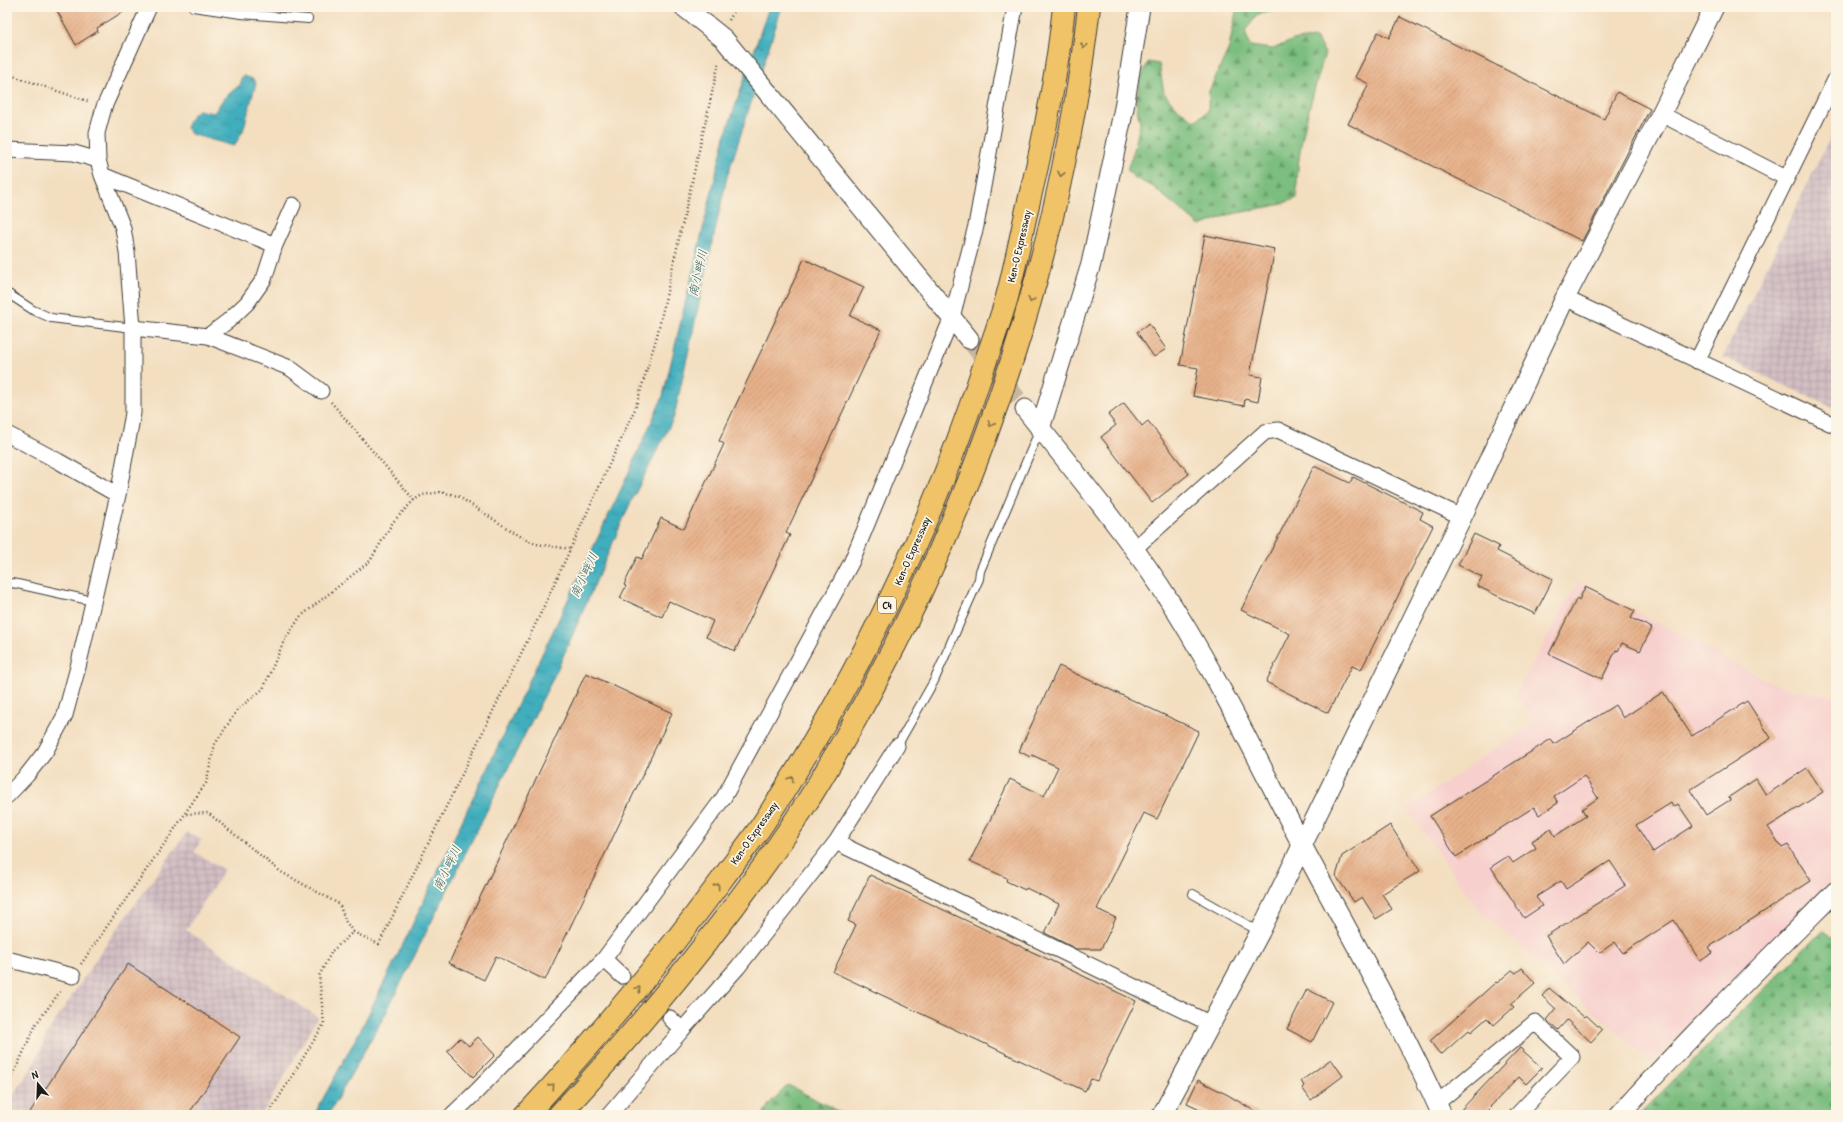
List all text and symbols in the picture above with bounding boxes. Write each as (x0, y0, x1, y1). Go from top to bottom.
one-way arrow (1080, 43, 1089, 49)
one-way arrow (1058, 171, 1066, 177)
street label: Ken-O Expressway (1004, 208, 1034, 284)
water label: 南小畔川 (684, 248, 711, 298)
one-way arrow (1027, 297, 1035, 303)
one-way arrow (987, 420, 995, 427)
street label: Ken-O Expressway (891, 514, 934, 588)
water label: 南小畔川 (566, 549, 601, 600)
road number: C4 (878, 597, 896, 613)
one-way arrow (786, 776, 794, 783)
street label: Ken-O Expressway (727, 798, 781, 867)
water label: 南小畔川 (429, 842, 464, 893)
one-way arrow (713, 883, 720, 890)
one-way arrow (633, 986, 640, 993)
north arrow (18, 1064, 58, 1104)
text: N (30, 1067, 40, 1082)
one-way arrow (547, 1083, 555, 1091)

